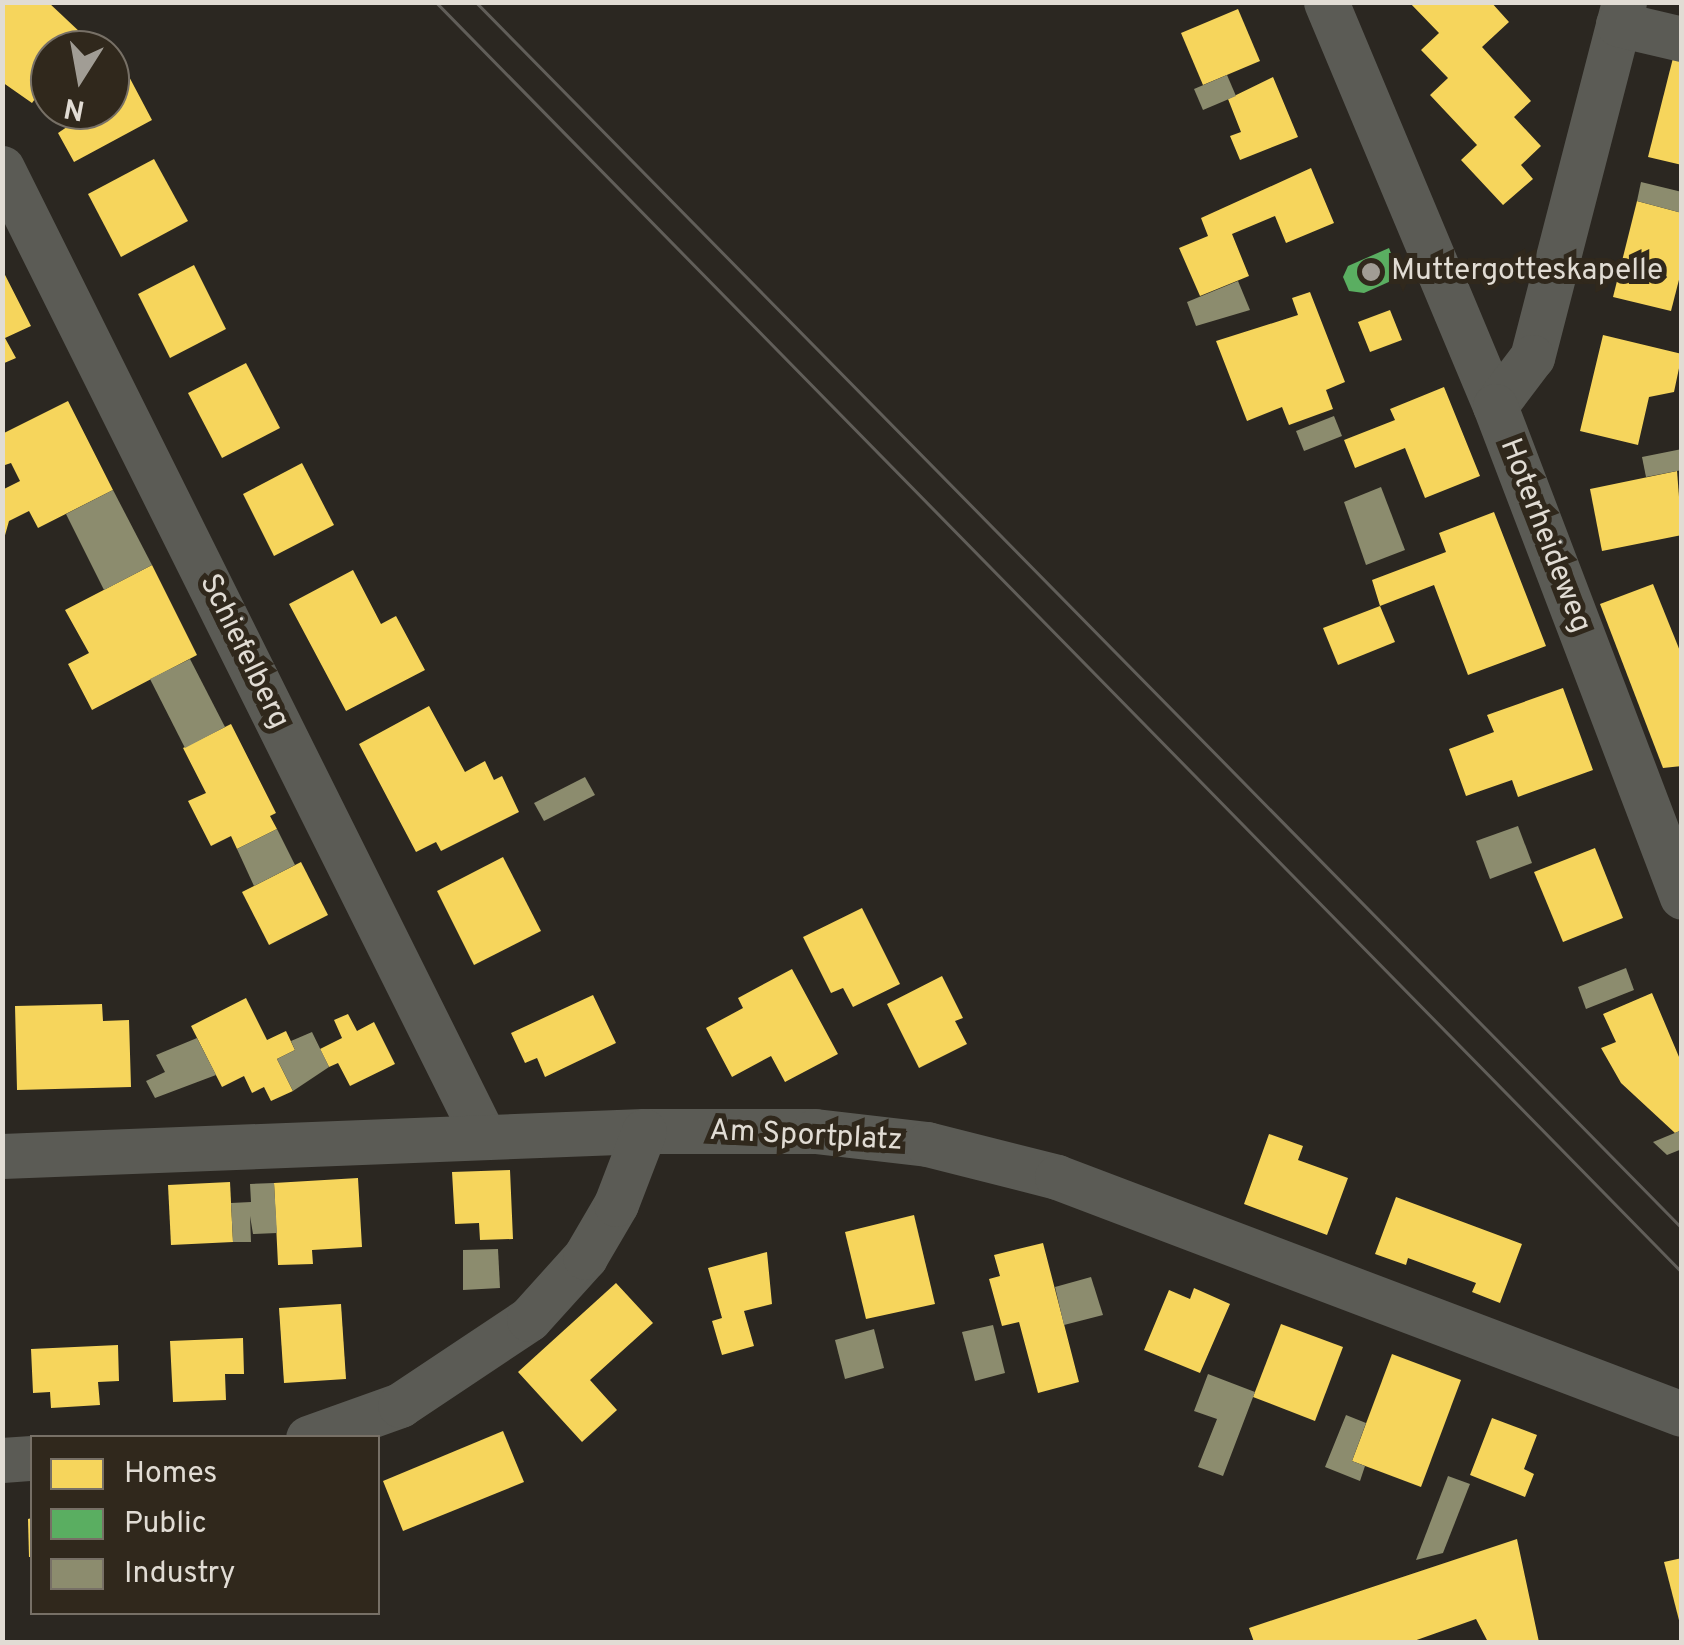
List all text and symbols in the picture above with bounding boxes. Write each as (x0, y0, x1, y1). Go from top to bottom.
north arrow (30, 30, 130, 130)
text: N (61, 88, 88, 127)
place label: Muttergotteskapelle (1391, 254, 1663, 290)
marker: Muttergotteskapelle (1360, 261, 1382, 283)
street label: Hoterheideweg (1490, 434, 1598, 638)
street label: Schiefelberg (190, 569, 296, 735)
street label: Am Sportplatz (708, 1114, 904, 1160)
legend (30, 1435, 380, 1615)
text: Homes (124, 1456, 217, 1493)
text: Public (124, 1506, 207, 1543)
text: Industry (124, 1556, 235, 1593)

